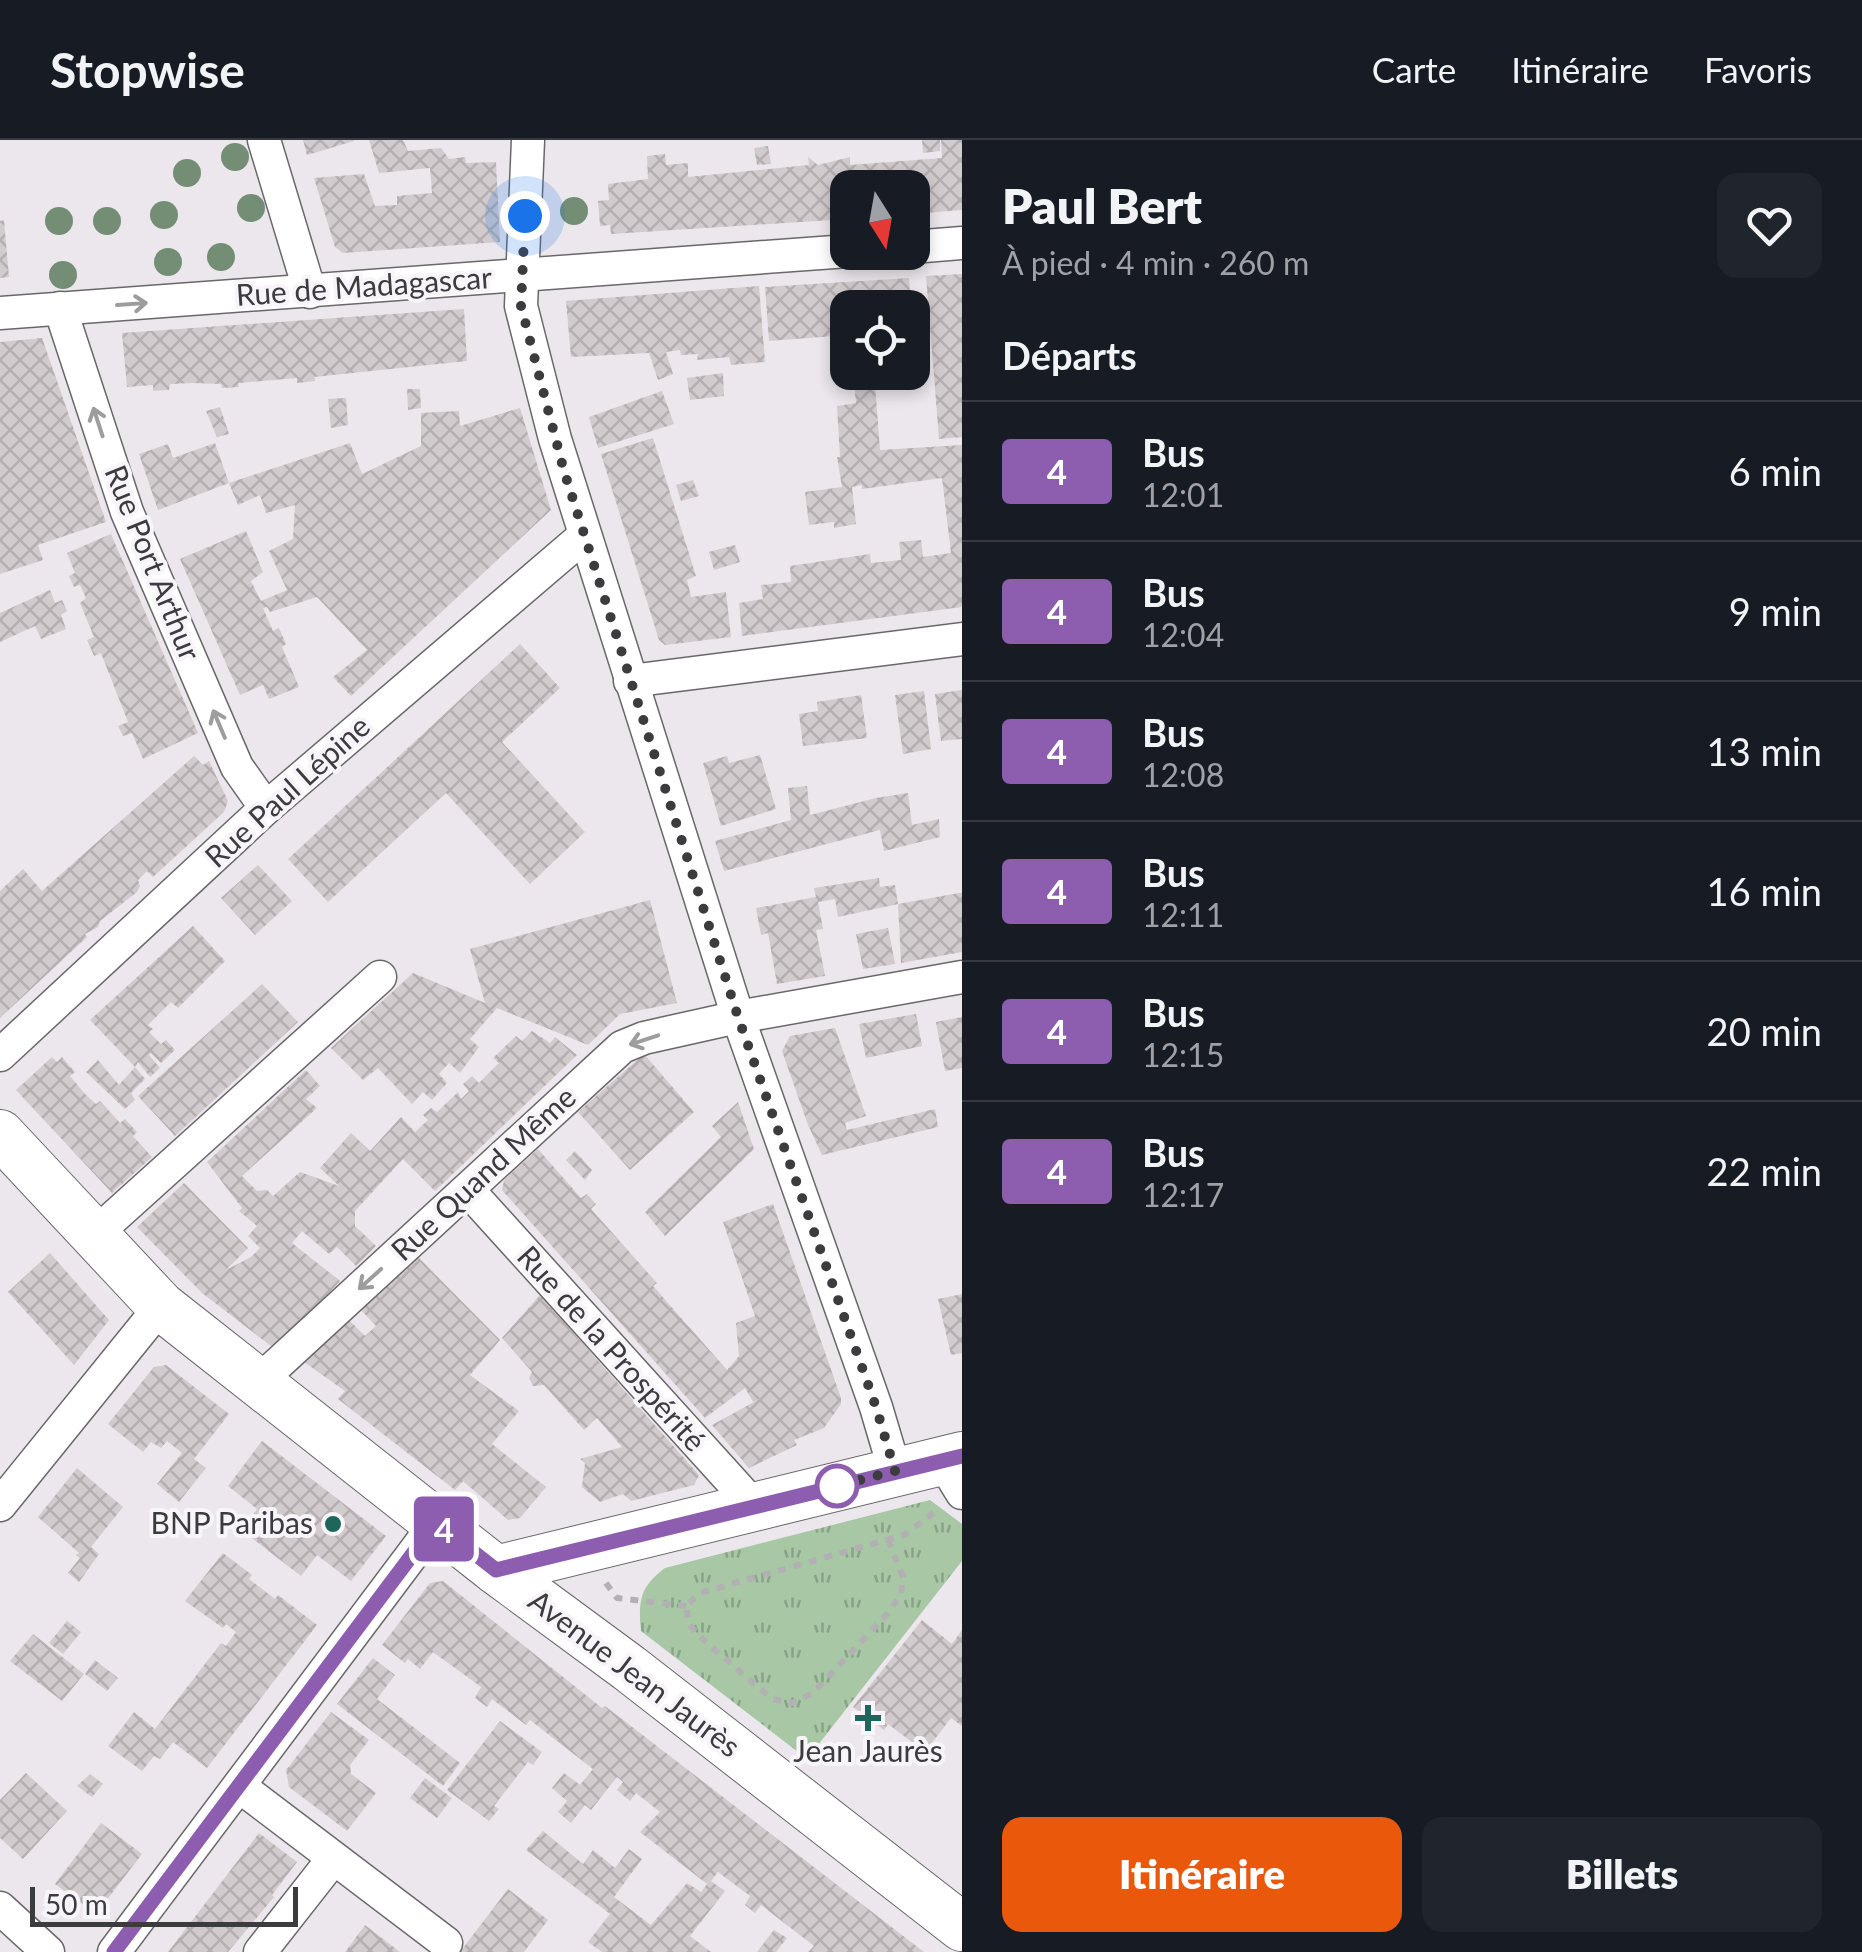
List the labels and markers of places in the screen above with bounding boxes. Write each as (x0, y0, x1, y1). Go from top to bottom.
unlabelled marker (816, 1465, 858, 1507)
place label: BNP Paribas (151, 1504, 313, 1540)
marker: BNP Paribas (322, 1513, 344, 1535)
marker: Jean Jaurès (857, 1707, 879, 1729)
place label: Jean Jaurès (793, 1732, 943, 1768)

